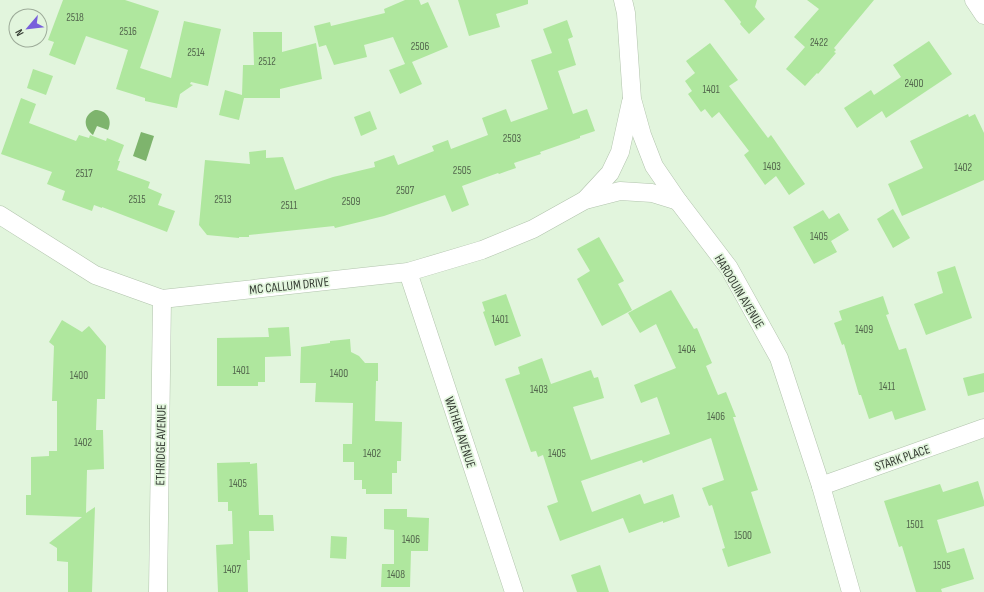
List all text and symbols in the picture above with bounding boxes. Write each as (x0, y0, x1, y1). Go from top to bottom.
north arrow (8, 8, 48, 48)
house number: 2518 (66, 11, 84, 24)
house number: 2516 (119, 25, 137, 38)
text: N (12, 27, 27, 38)
house number: 2422 (810, 36, 829, 49)
house number: 2506 (411, 40, 430, 53)
house number: 2514 (187, 46, 205, 59)
house number: 2512 (258, 55, 276, 68)
house number: 2400 (905, 77, 924, 90)
house number: 1401 (702, 83, 720, 96)
house number: 2503 (503, 132, 522, 145)
house number: 1403 (763, 160, 781, 173)
house number: 1402 (954, 161, 972, 174)
house number: 2505 (453, 164, 471, 177)
house number: 2517 (75, 167, 93, 180)
house number: 2507 (396, 184, 415, 197)
house number: 2515 (128, 193, 146, 206)
house number: 2513 (214, 193, 232, 206)
house number: 2509 (342, 195, 360, 208)
house number: 2511 (281, 199, 297, 212)
house number: 1405 (810, 230, 828, 243)
street label: HARDOUIN AVENUE (711, 252, 768, 331)
street label: MC CALLUM DRIVE (249, 274, 330, 298)
house number: 1401 (491, 313, 509, 326)
house number: 1409 (855, 323, 873, 336)
house number: 1404 (678, 343, 696, 356)
house number: 1401 (232, 364, 250, 377)
house number: 1400 (330, 367, 348, 380)
house number: 1400 (70, 369, 88, 382)
house number: 1411 (879, 380, 895, 393)
house number: 1403 (530, 383, 548, 396)
street label: WATHEN AVENUE (441, 395, 479, 470)
street label: ETHRIDGE AVENUE (152, 404, 170, 486)
house number: 1406 (707, 410, 725, 423)
house number: 1402 (74, 436, 92, 449)
street label: STARK PLACE (873, 441, 932, 475)
house number: 1402 (363, 447, 381, 460)
house number: 1405 (548, 447, 566, 460)
house number: 1405 (229, 477, 247, 490)
house number: 1501 (906, 518, 924, 531)
house number: 1500 (734, 529, 752, 542)
house number: 1406 (402, 533, 420, 546)
house number: 1505 (933, 559, 951, 572)
house number: 1407 (223, 563, 241, 576)
house number: 1408 (387, 568, 405, 581)

